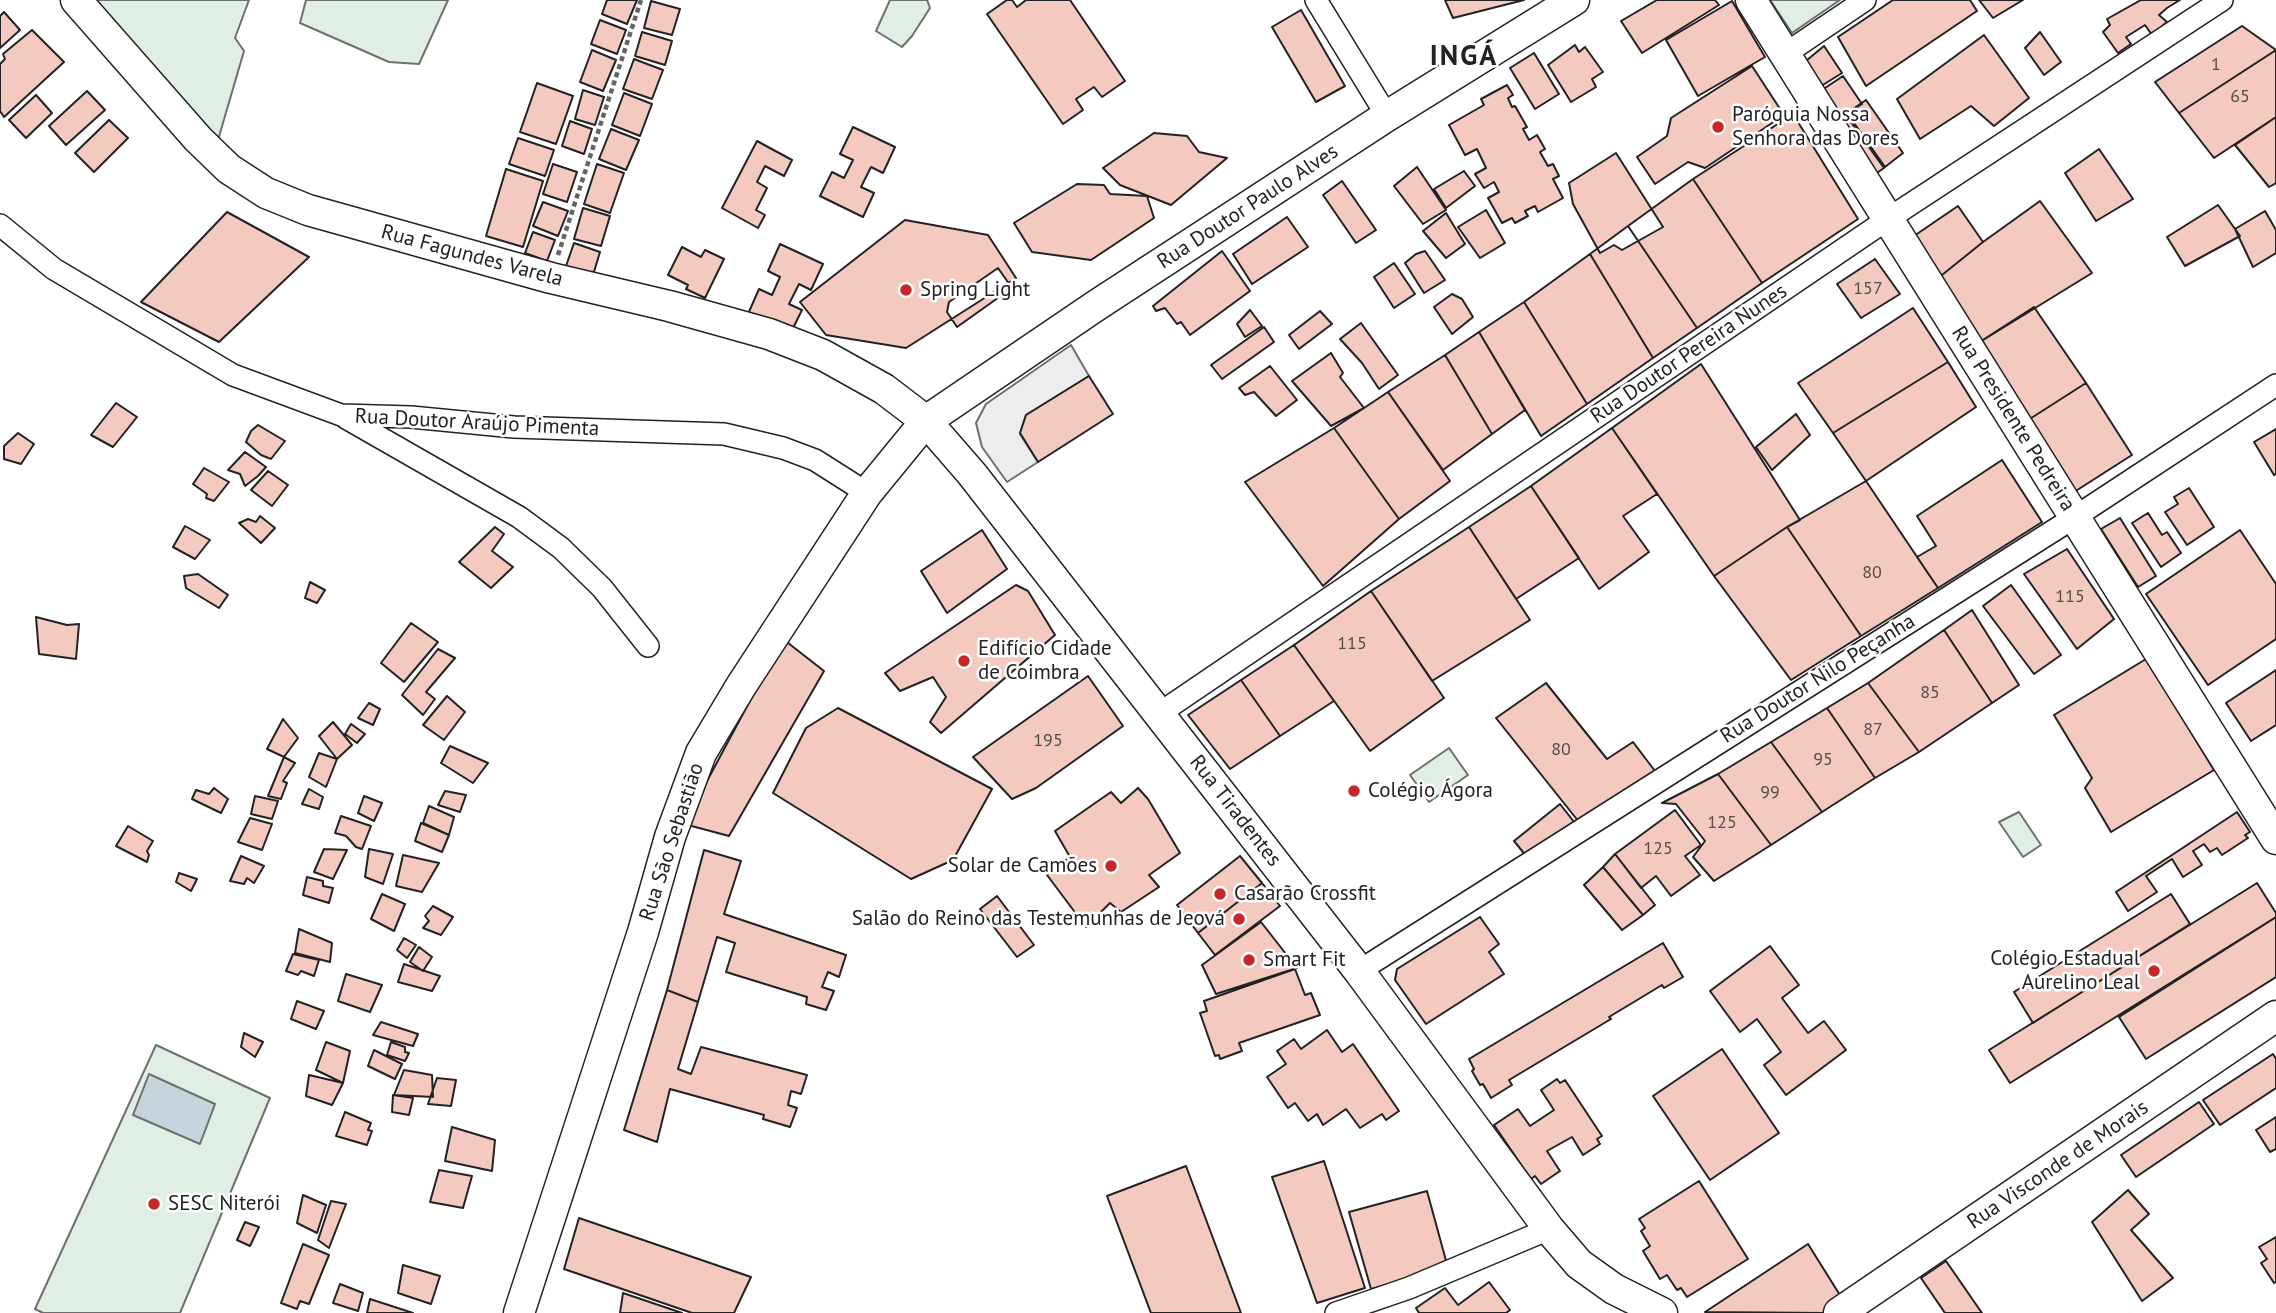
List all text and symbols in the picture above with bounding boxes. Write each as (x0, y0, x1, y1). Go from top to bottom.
district label: INGÁ (1430, 40, 1498, 74)
house number: 1 (2211, 54, 2221, 76)
house number: 65 (2230, 86, 2250, 108)
place label: Paróquia Nossa Senhora das Dores (1732, 102, 1899, 152)
marker: Paróquia Nossa Senhora das Dores (1710, 119, 1726, 135)
street label: Rua Doutor Paulo Alves (1153, 139, 1343, 275)
street label: Rua Fagundes Varela (378, 220, 566, 292)
place label: Spring Light (920, 277, 1030, 303)
house number: 157 (1853, 278, 1883, 300)
street label: Rua Doutor Pereira Nunes (1586, 279, 1792, 429)
marker: Spring Light (898, 282, 914, 298)
street label: Rua Presidente Pedreira (1946, 322, 2080, 516)
street label: Rua Doutor Araújo Pimenta (354, 404, 600, 442)
house number: 80 (1862, 562, 1882, 584)
house number: 115 (2055, 586, 2085, 608)
street label: Rua Doutor Nilo Peçanha (1716, 609, 1920, 749)
house number: 115 (1337, 633, 1367, 655)
place label: Edifício Cidade de Coimbra (978, 636, 1112, 686)
marker: Edifício Cidade de Coimbra (956, 653, 972, 669)
house number: 85 (1920, 682, 1940, 704)
house number: 87 (1863, 719, 1883, 741)
house number: 195 (1033, 730, 1063, 752)
house number: 80 (1551, 739, 1571, 761)
house number: 95 (1813, 749, 1833, 771)
street label: Rua Tiradentes (1184, 750, 1286, 872)
street label: Rua São Sebastião (635, 760, 709, 924)
place label: Colégio Ágora (1368, 778, 1493, 804)
house number: 99 (1760, 782, 1780, 804)
marker: Colégio Ágora (1346, 783, 1362, 799)
house number: 125 (1707, 812, 1737, 834)
house number: 125 (1643, 838, 1673, 860)
place label: Solar de Camões (948, 853, 1097, 879)
marker: Solar de Camões (1103, 858, 1119, 874)
place label: Casarão Crossfit (1234, 881, 1376, 907)
marker: Casarão Crossfit (1212, 886, 1228, 902)
place label: Salão do Reino das Testemunhas de Jeová (852, 906, 1225, 932)
marker: Salão do Reino das Testemunhas de Jeová (1231, 911, 1247, 927)
place label: Colégio Estadual Aurelino Leal (1990, 946, 2140, 996)
place label: Smart Fit (1263, 947, 1346, 973)
marker: Smart Fit (1241, 952, 1257, 968)
marker: Colégio Estadual Aurelino Leal (2146, 963, 2162, 979)
street label: Rua Visconde de Morais (1963, 1095, 2153, 1235)
place label: SESC Niterói (168, 1191, 280, 1217)
marker: SESC Niterói (146, 1196, 162, 1212)

